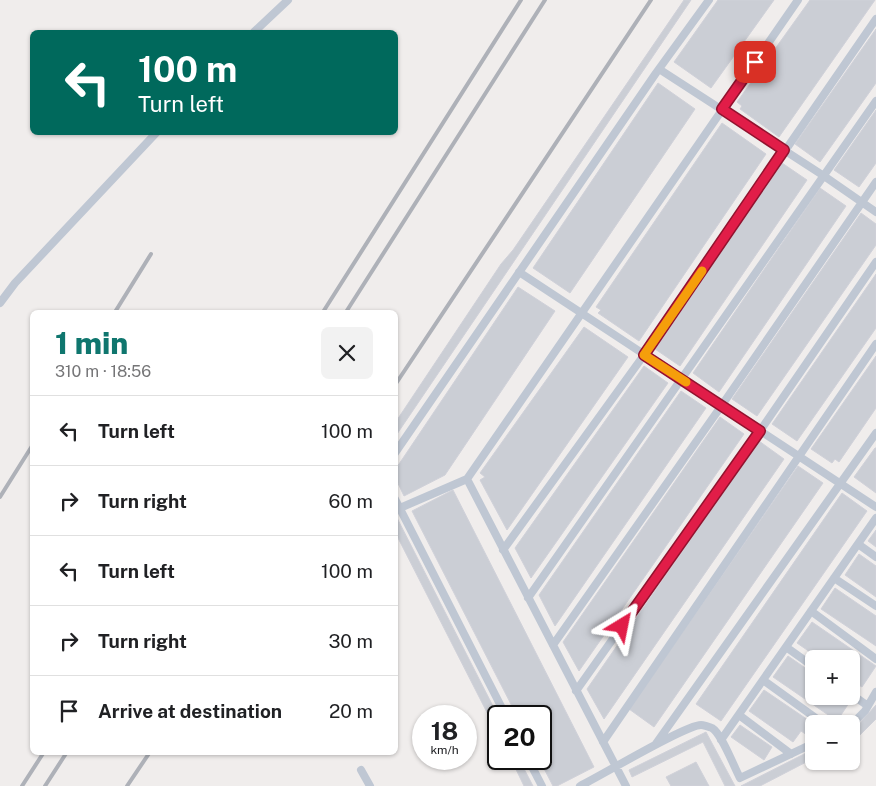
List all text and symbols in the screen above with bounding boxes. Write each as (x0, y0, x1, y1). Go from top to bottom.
pin (734, 41, 776, 83)
icon: arrive (741, 48, 769, 76)
text: 100 m (138, 49, 237, 90)
icon: left (55, 50, 120, 115)
text: Turn left (138, 91, 224, 117)
text: 1 min (55, 325, 128, 361)
button: close (321, 327, 373, 379)
text: 310 m · 18:56 (55, 362, 151, 381)
icon: left (55, 417, 83, 445)
text: Turn left (98, 420, 175, 442)
text: 100 m (321, 420, 373, 442)
icon: right (55, 487, 83, 515)
text: Turn right (98, 490, 187, 512)
text: 60 m (329, 490, 373, 512)
icon: left (55, 557, 83, 585)
text: Turn left (98, 560, 175, 582)
text: 100 m (321, 560, 373, 582)
position arrow (595, 599, 647, 651)
icon: right (55, 627, 83, 655)
text: Turn right (98, 630, 187, 652)
text: 30 m (328, 630, 373, 652)
map controls (805, 650, 860, 770)
button: + (805, 650, 860, 705)
icon: arrive (55, 697, 83, 725)
text: Arrive at destination (98, 700, 282, 722)
text: 20 m (329, 700, 373, 722)
speed limit sign: 20 (487, 705, 552, 770)
button: − (805, 715, 860, 770)
text: 18 (431, 716, 458, 746)
text: km/h (430, 743, 459, 757)

